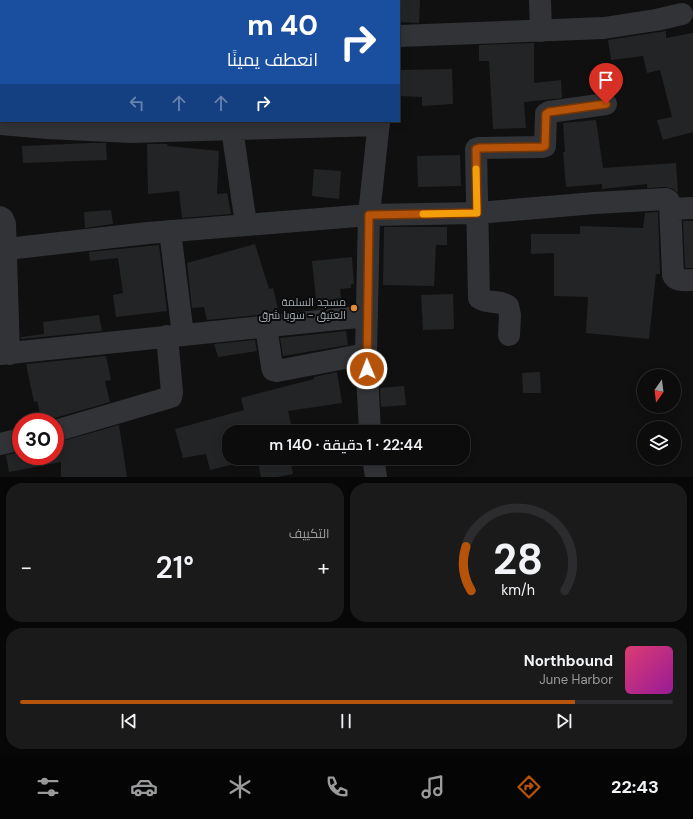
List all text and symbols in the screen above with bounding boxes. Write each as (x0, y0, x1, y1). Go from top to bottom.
text: 40 m (247, 7, 318, 44)
icon: right (332, 16, 384, 68)
text: انعطف يمينًا (227, 48, 318, 72)
pin (589, 63, 623, 104)
icon: arrive (595, 69, 617, 91)
icon: left (126, 92, 148, 114)
icon: ahead (168, 92, 190, 114)
icon: ahead (210, 92, 232, 114)
icon: right (252, 92, 274, 114)
place label: مسجد السلمة العتيق - سوبا شرق (259, 295, 346, 322)
marker: مسجد السلمة العتيق - سوبا شرق (349, 303, 359, 313)
position arrow (346, 348, 388, 390)
north arrow (637, 369, 681, 413)
map controls (637, 369, 681, 465)
speed limit sign: 30 (12, 413, 64, 465)
button: layers (637, 421, 681, 465)
text: 22:44 · 1 دقيقة · 140 m (269, 435, 423, 455)
text: التكييف (289, 525, 330, 542)
text: 28 (493, 532, 543, 586)
text: 21° (156, 548, 194, 587)
text: − (20, 553, 32, 582)
text: + (317, 553, 330, 582)
text: km/h (501, 580, 535, 598)
text: Northbound (524, 651, 613, 671)
text: June Harbor (539, 671, 613, 688)
icon: previous (118, 710, 140, 732)
icon: pause (335, 710, 357, 732)
icon: next (553, 710, 575, 732)
icon: filters (34, 773, 62, 801)
icon: car (130, 773, 158, 801)
icon: climate (226, 773, 254, 801)
icon: phone (323, 773, 351, 801)
icon: music (419, 773, 447, 801)
icon: directions (515, 773, 543, 801)
text: 22:43 (611, 775, 659, 799)

